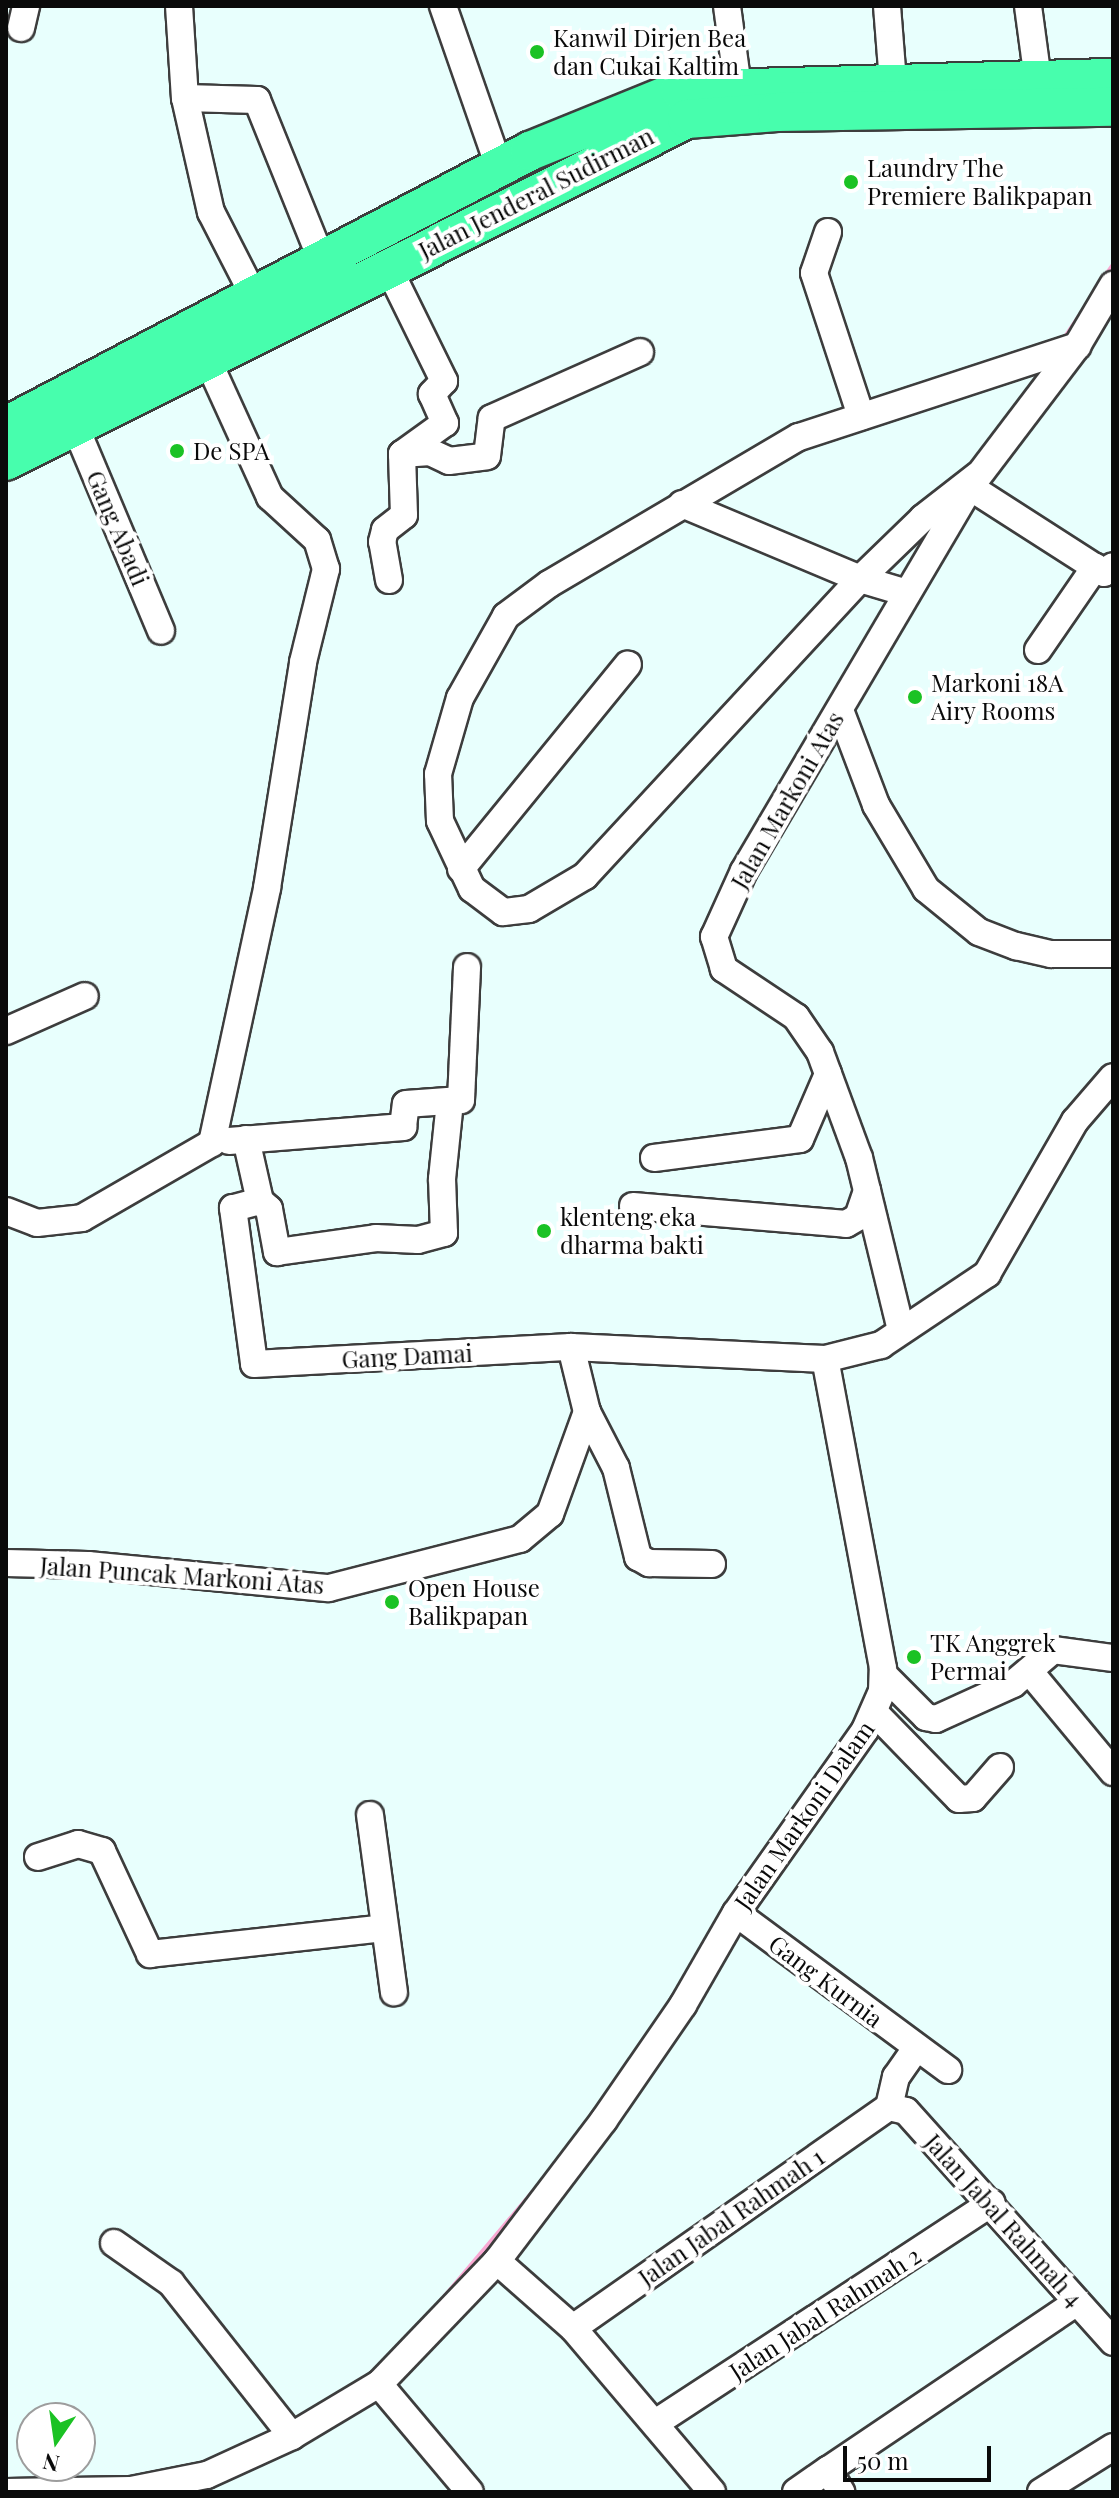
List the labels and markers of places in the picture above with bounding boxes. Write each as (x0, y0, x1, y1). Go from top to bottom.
place label: Kanwil Dirjen Bea dan Cukai Kaltim (553, 24, 746, 80)
marker: Kanwil Dirjen Bea dan Cukai Kaltim (528, 43, 546, 61)
place label: Laundry The Premiere Balikpapan (867, 154, 1092, 210)
marker: Laundry The Premiere Balikpapan (842, 173, 860, 191)
place label: De SPA (193, 437, 270, 465)
marker: De SPA (168, 442, 186, 460)
place label: Markoni 18A Airy Rooms (931, 669, 1063, 725)
marker: Markoni 18A Airy Rooms (906, 688, 924, 706)
place label: klenteng eka dharma bakti (560, 1203, 704, 1259)
marker: klenteng eka dharma bakti (535, 1222, 553, 1240)
place label: Open House Balikpapan (408, 1574, 540, 1630)
marker: Open House Balikpapan (383, 1593, 401, 1611)
place label: TK Anggrek Permai (930, 1629, 1057, 1685)
marker: TK Anggrek Permai (905, 1648, 923, 1666)

